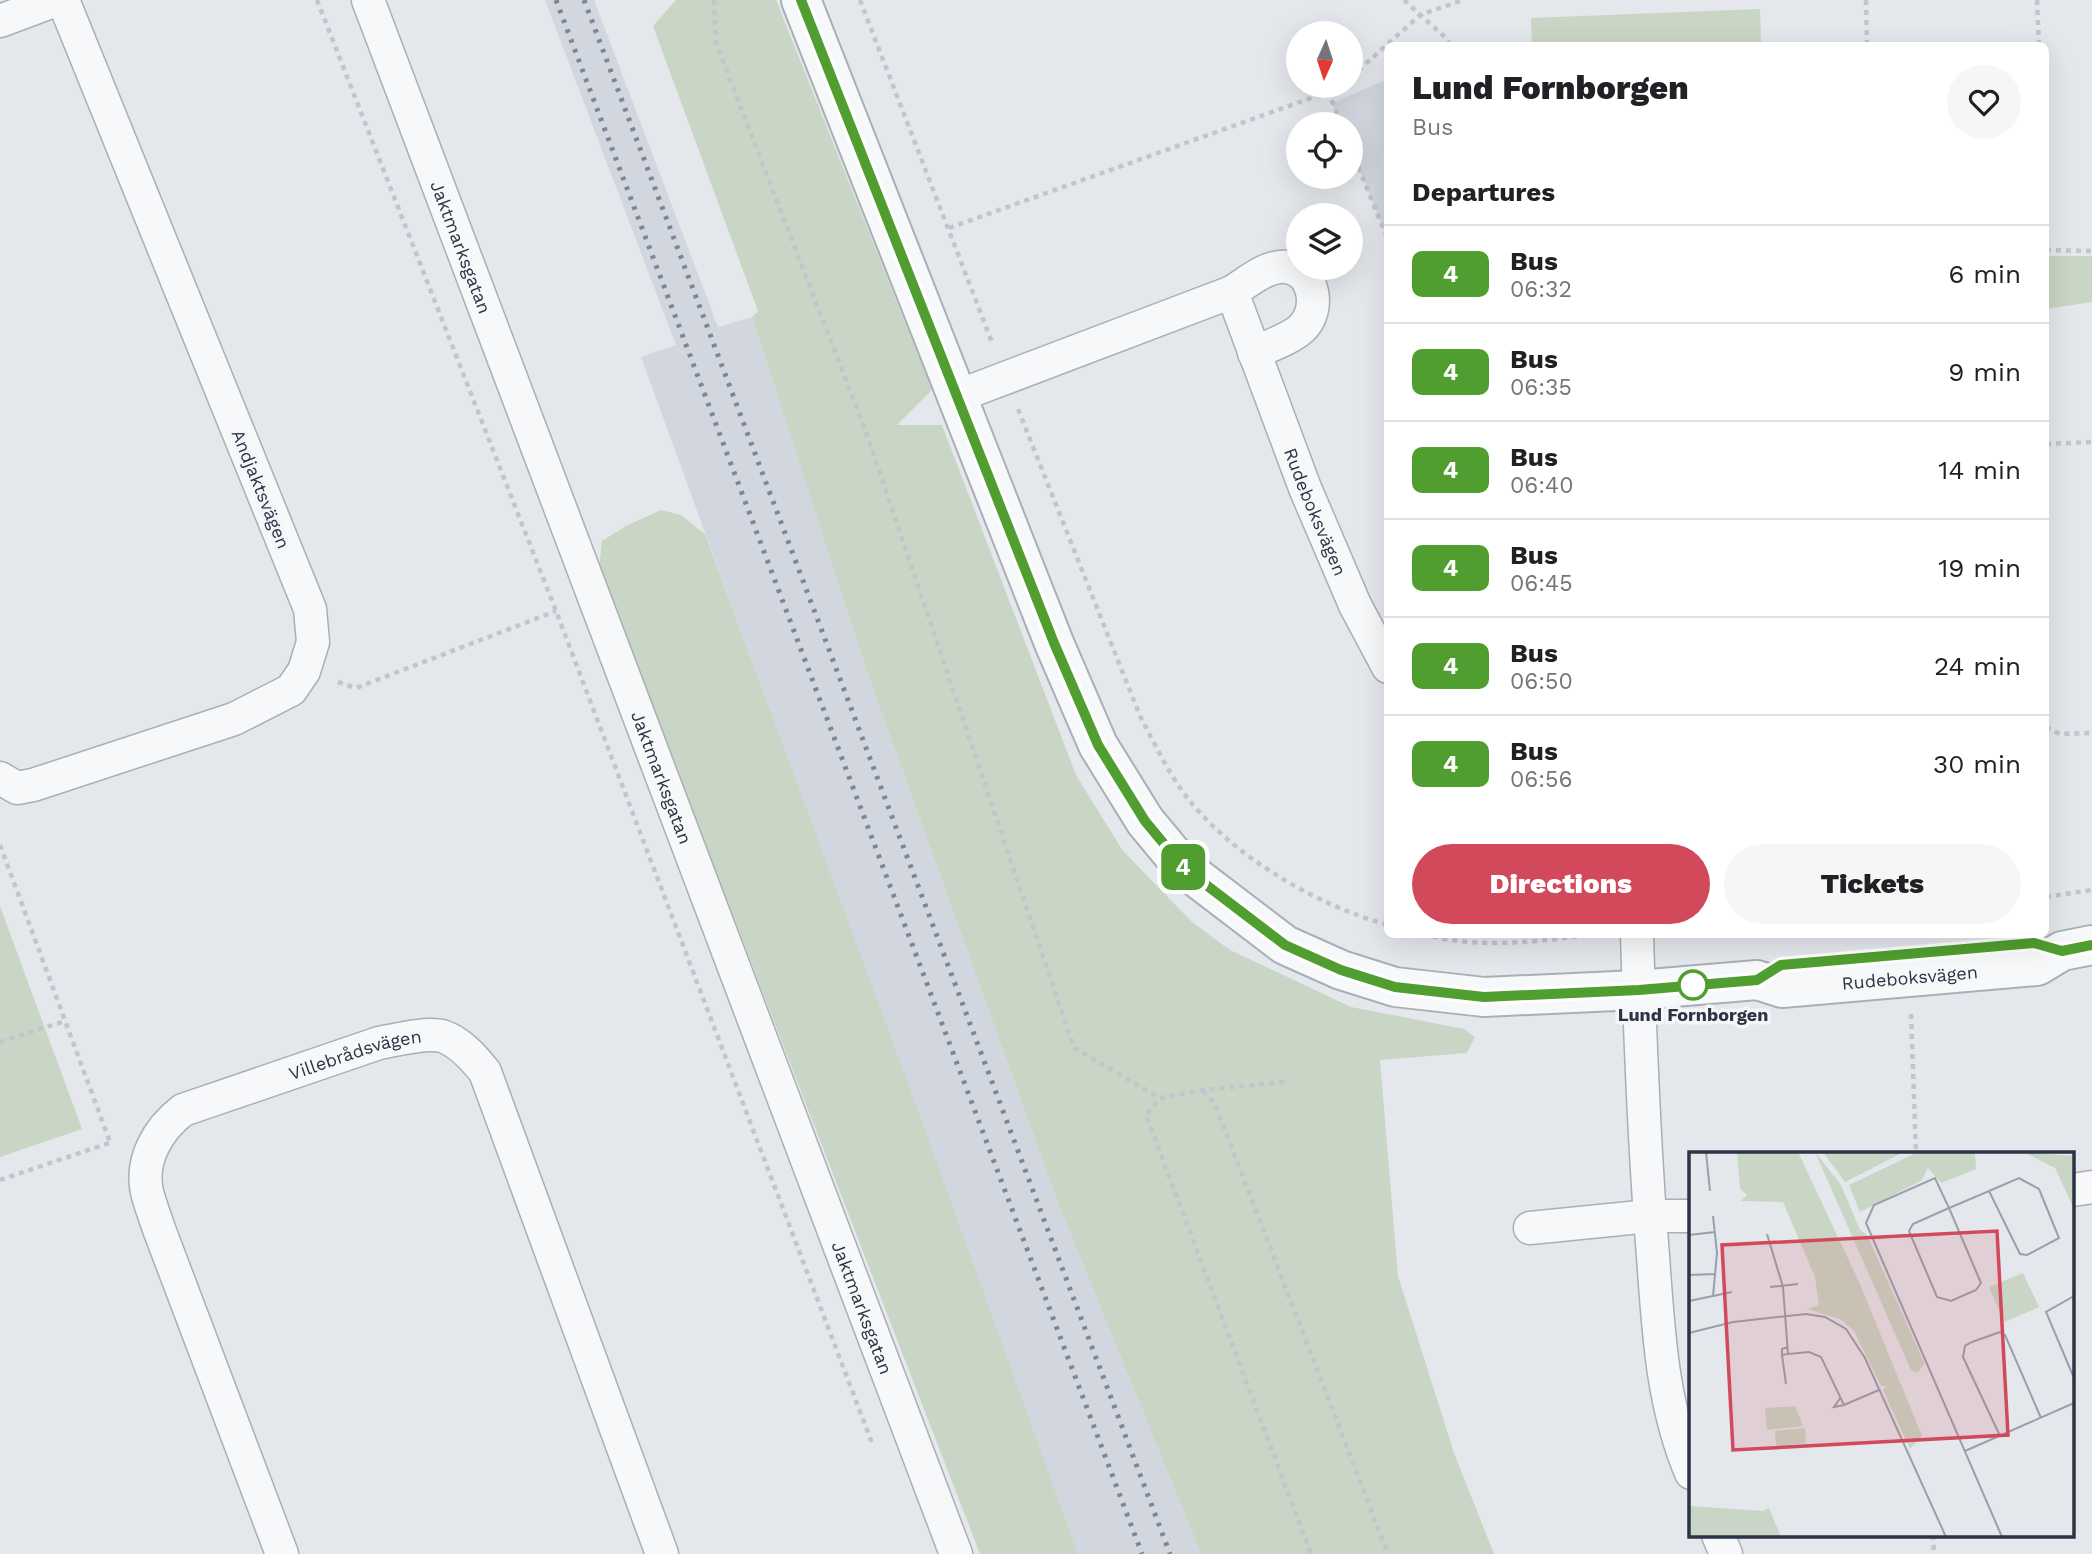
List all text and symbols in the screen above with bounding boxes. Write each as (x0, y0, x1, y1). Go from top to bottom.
north arrow (1286, 21, 1363, 98)
map controls (1286, 21, 1363, 280)
button: heart (1947, 65, 2021, 139)
text: Lund Fornborgen (1412, 68, 1689, 107)
button: locate (1286, 112, 1363, 189)
text: Bus (1412, 114, 1453, 141)
text: Departures (1412, 177, 1555, 207)
street label: Jaktmarksgatan (427, 178, 496, 316)
button: layers (1286, 203, 1363, 280)
text: Bus (1510, 246, 1558, 276)
text: 6 min (1949, 259, 2021, 289)
text: 4 (1443, 260, 1458, 288)
text: 06:32 (1510, 276, 1572, 303)
text: Bus (1510, 344, 1558, 374)
text: 9 min (1948, 357, 2021, 387)
text: 4 (1443, 358, 1458, 386)
text: 06:35 (1510, 374, 1572, 401)
street label: Andjaktsvägen (228, 426, 294, 552)
text: Bus (1510, 442, 1558, 472)
street label: Rudeboksvägen (1280, 445, 1352, 579)
text: 14 min (1938, 455, 2021, 485)
text: 4 (1443, 456, 1458, 484)
text: 06:40 (1510, 472, 1573, 499)
text: Bus (1510, 540, 1558, 570)
text: 19 min (1938, 553, 2021, 583)
text: 4 (1443, 554, 1458, 582)
text: 06:45 (1510, 570, 1573, 597)
text: Bus (1510, 638, 1558, 668)
text: 24 min (1934, 651, 2021, 681)
text: 4 (1443, 652, 1458, 680)
text: 06:50 (1510, 668, 1573, 695)
street label: Jaktmarksgatan (627, 708, 697, 847)
text: Bus (1510, 736, 1558, 766)
text: 30 min (1933, 749, 2021, 779)
text: 4 (1443, 750, 1458, 778)
text: 06:56 (1510, 766, 1572, 793)
line badge: 4 (1160, 844, 1206, 890)
button: Directions (1412, 844, 1710, 924)
button: Tickets (1724, 844, 2021, 924)
text: 4 (1175, 853, 1191, 881)
street label: Rudeboksvägen (1841, 961, 1979, 993)
marker: Lund Fornborgen (1678, 970, 1708, 1000)
place label: Lund Fornborgen (1618, 1004, 1768, 1025)
street label: Villebrådsvägen (286, 1025, 423, 1084)
inset map (1689, 1152, 2074, 1536)
street label: Jaktmarksgatan (828, 1238, 897, 1377)

